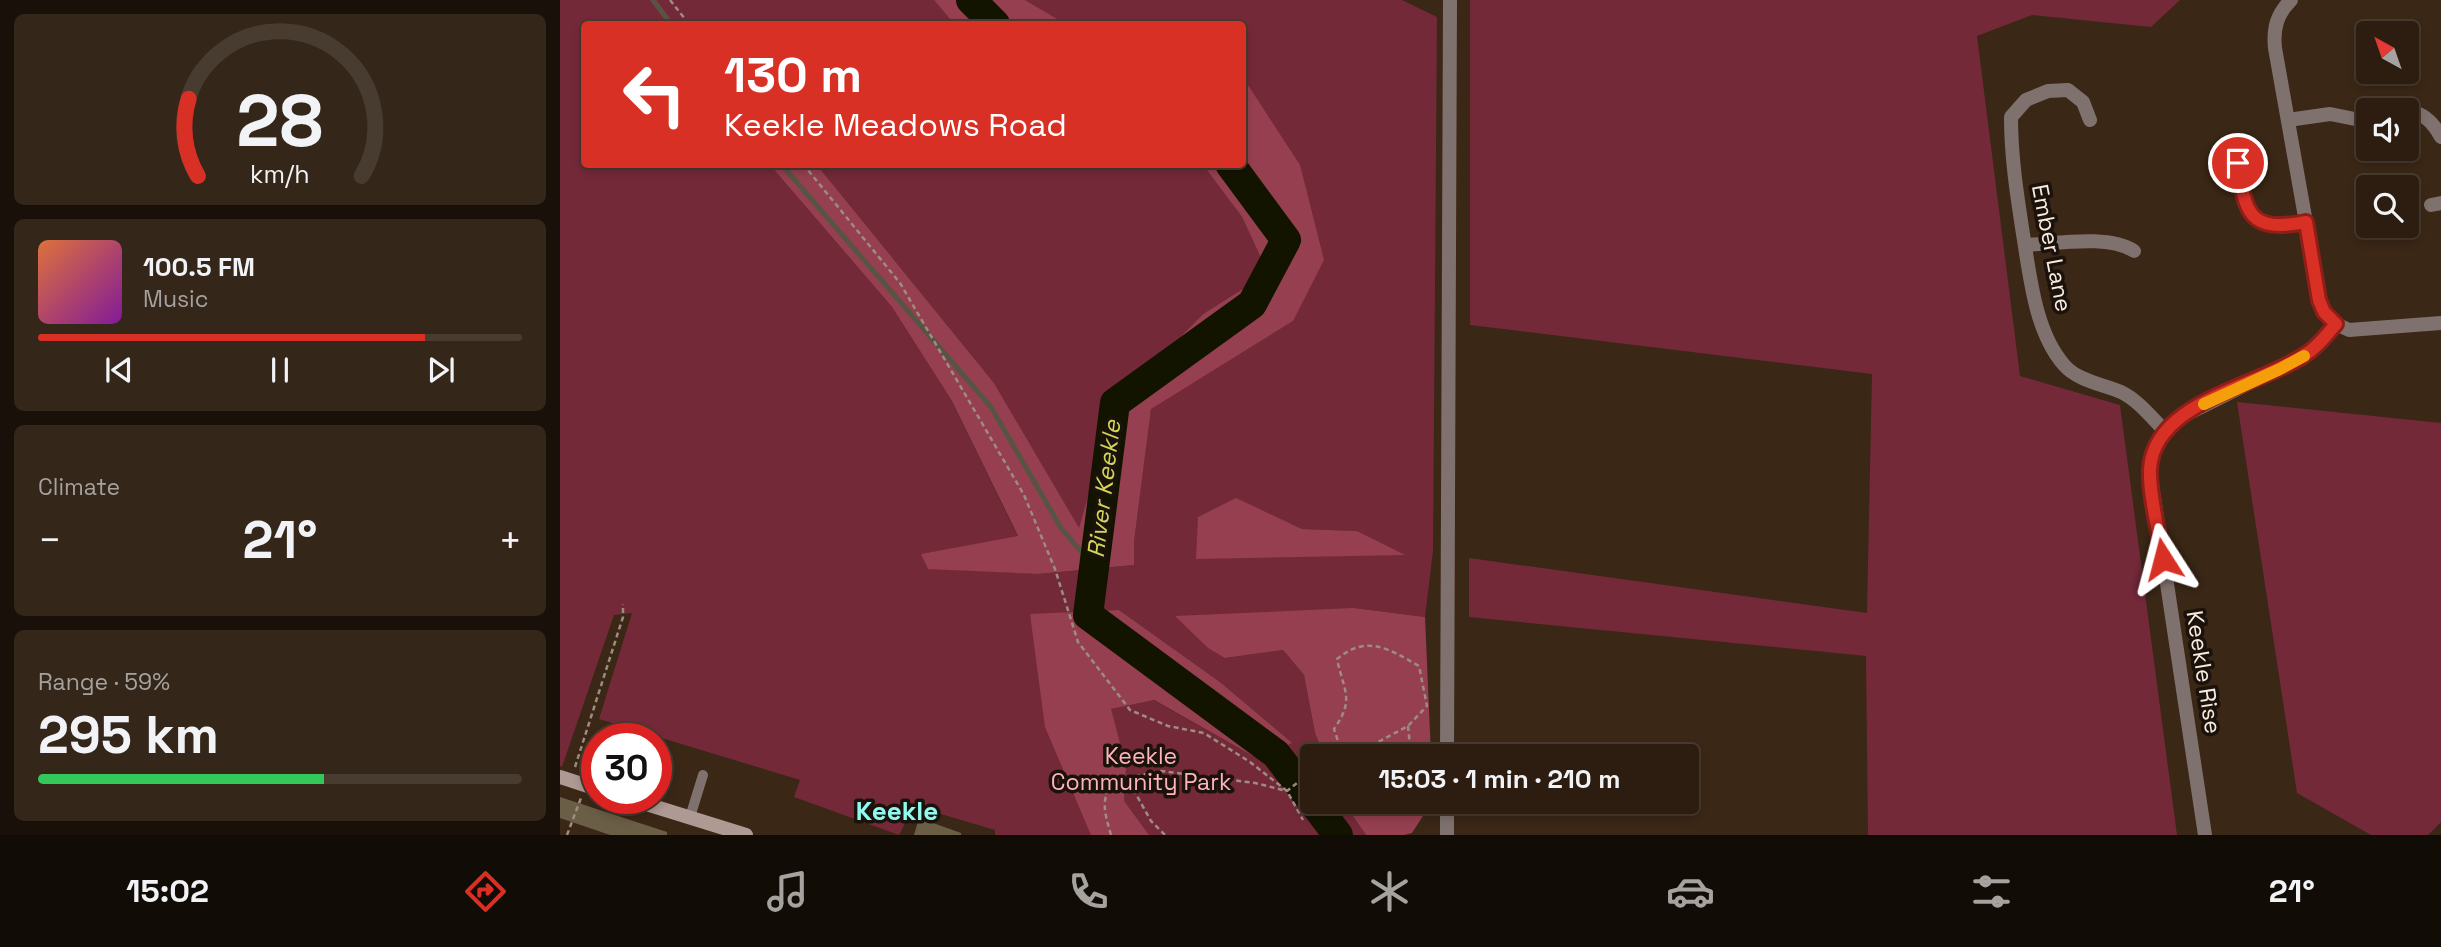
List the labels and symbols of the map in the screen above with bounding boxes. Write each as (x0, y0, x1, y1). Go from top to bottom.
north arrow (2356, 21, 2418, 84)
pin (2208, 133, 2268, 193)
street label: Ember Lane (2025, 182, 2079, 314)
water label: River Keekle (1080, 418, 1127, 560)
position arrow (2126, 522, 2200, 596)
street label: Keekle Rise (2179, 608, 2229, 736)
speed limit sign: 30 (581, 723, 672, 814)
park label: Keekle Community Park (1051, 741, 1231, 797)
district label: Keekle (856, 794, 938, 828)

